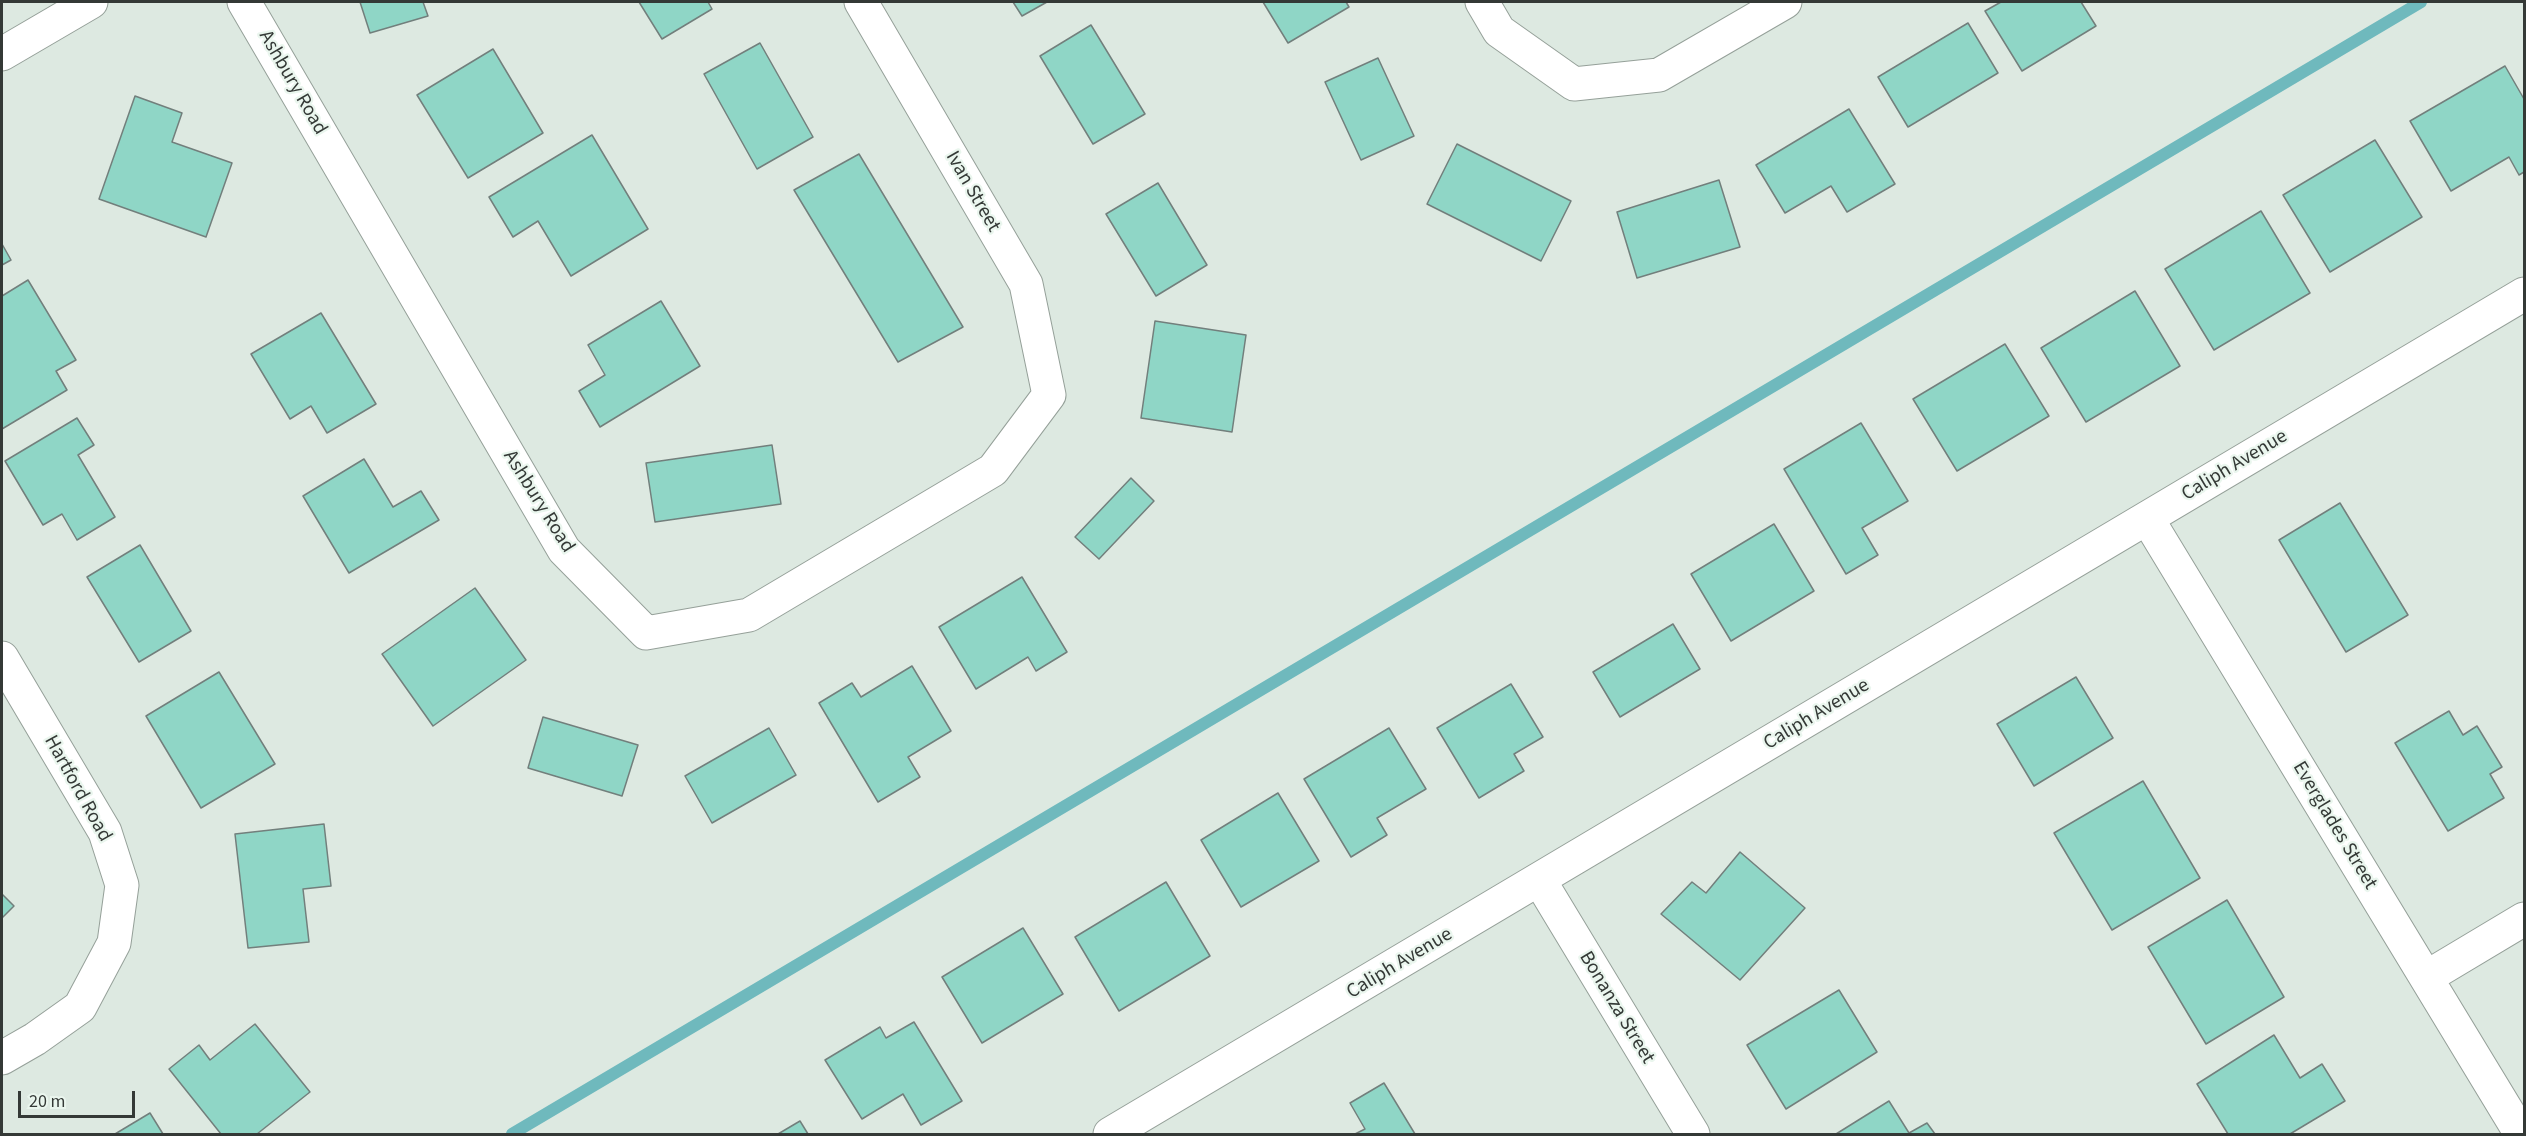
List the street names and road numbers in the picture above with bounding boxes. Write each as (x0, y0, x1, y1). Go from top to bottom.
street label: Ashbury Road (253, 27, 331, 139)
street label: Ivan Street (939, 147, 1005, 237)
street label: Caliph Avenue (2178, 425, 2292, 507)
street label: Ashbury Road (497, 446, 579, 558)
street label: Caliph Avenue (1760, 674, 1874, 756)
street label: Hartford Road (38, 732, 116, 846)
street label: Everglades Street (2286, 758, 2382, 894)
street label: Caliph Avenue (1343, 923, 1457, 1005)
street label: Bonanza Street (1573, 947, 1659, 1069)

